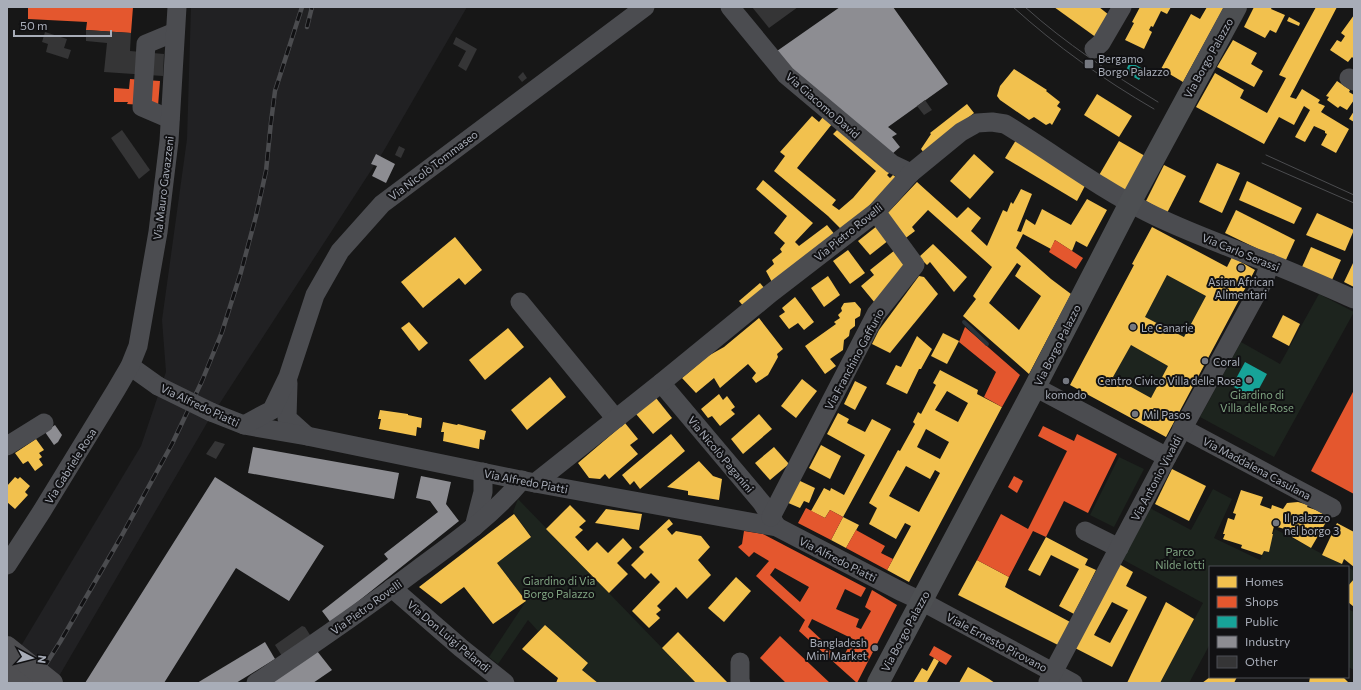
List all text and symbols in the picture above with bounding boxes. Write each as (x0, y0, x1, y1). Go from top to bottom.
scale bar (14, 12, 111, 38)
street label: Via Borgo Palazzo (1181, 15, 1236, 100)
text: 50 m (20, 18, 48, 32)
place label: Bergamo Borgo Palazzo (1098, 52, 1170, 78)
marker: Bergamo Borgo Palazzo (1083, 58, 1095, 70)
street label: Via Giacomo David (783, 69, 863, 141)
street label: Via Nicolò Tommaseo (386, 127, 480, 203)
street label: Via Mauro Gavazzeni (150, 135, 176, 241)
street label: Via Pietro Rovelli (811, 200, 885, 264)
street label: Via Carlo Serassi (1200, 231, 1282, 274)
marker: Asian African Alimentari (1236, 263, 1246, 273)
place label: Asian African Alimentari (1208, 275, 1274, 301)
street label: Via Borgo Palazzo (1031, 302, 1083, 388)
street label: Via Franchino Gaffurio (822, 306, 886, 412)
place label: Le Canarie (1141, 321, 1194, 334)
marker: Le Canarie (1128, 322, 1138, 332)
place label: Coral (1213, 355, 1240, 368)
marker: Coral (1200, 356, 1210, 366)
place label: Centro Civico Villa delle Rose (1097, 374, 1241, 387)
marker: Centro Civico Villa delle Rose (1244, 375, 1254, 385)
marker: komodo (1061, 376, 1071, 386)
street label: Via Alfredo Piatti (159, 381, 242, 429)
place label: komodo (1045, 388, 1087, 401)
park label: Giardino di Villa delle Rose (1220, 388, 1294, 414)
place label: Mil Pasos (1143, 408, 1190, 421)
marker: Mil Pasos (1130, 409, 1140, 419)
street label: Via Nicolò Paganini (685, 413, 757, 495)
street label: Via Gabriele Rosa (42, 426, 98, 506)
street label: Via Antonio Vivaldi (1128, 433, 1184, 523)
street label: Via Maddalena Casulana (1201, 434, 1313, 502)
street label: Via Alfredo Piatti (483, 466, 569, 496)
place label: Il palazzo nel borgo 3 (1284, 511, 1339, 537)
marker: Il palazzo nel borgo 3 (1271, 518, 1281, 528)
street label: Via Alfredo Piatti (797, 534, 879, 584)
park label: Parco Nilde Iotti (1155, 545, 1205, 571)
legend (1209, 566, 1349, 678)
park label: Giardino di Via Borgo Palazzo (523, 574, 595, 600)
text: Homes (1245, 574, 1283, 588)
street label: Via Pietro Rovelli (328, 577, 404, 637)
street label: Via Borgo Palazzo (878, 588, 932, 674)
text: Shops (1245, 594, 1279, 608)
street label: Via Don Luigi Pelandi (405, 598, 493, 675)
street label: Viale Ernesto Pirovano (944, 610, 1050, 674)
text: Public (1245, 614, 1278, 628)
text: Industry (1245, 634, 1290, 648)
place label: Bangladesh Mini Market (806, 636, 867, 662)
north arrow (12, 638, 52, 678)
marker: Bangladesh Mini Market (870, 643, 880, 653)
text: N (35, 654, 49, 664)
text: Other (1245, 654, 1278, 668)

